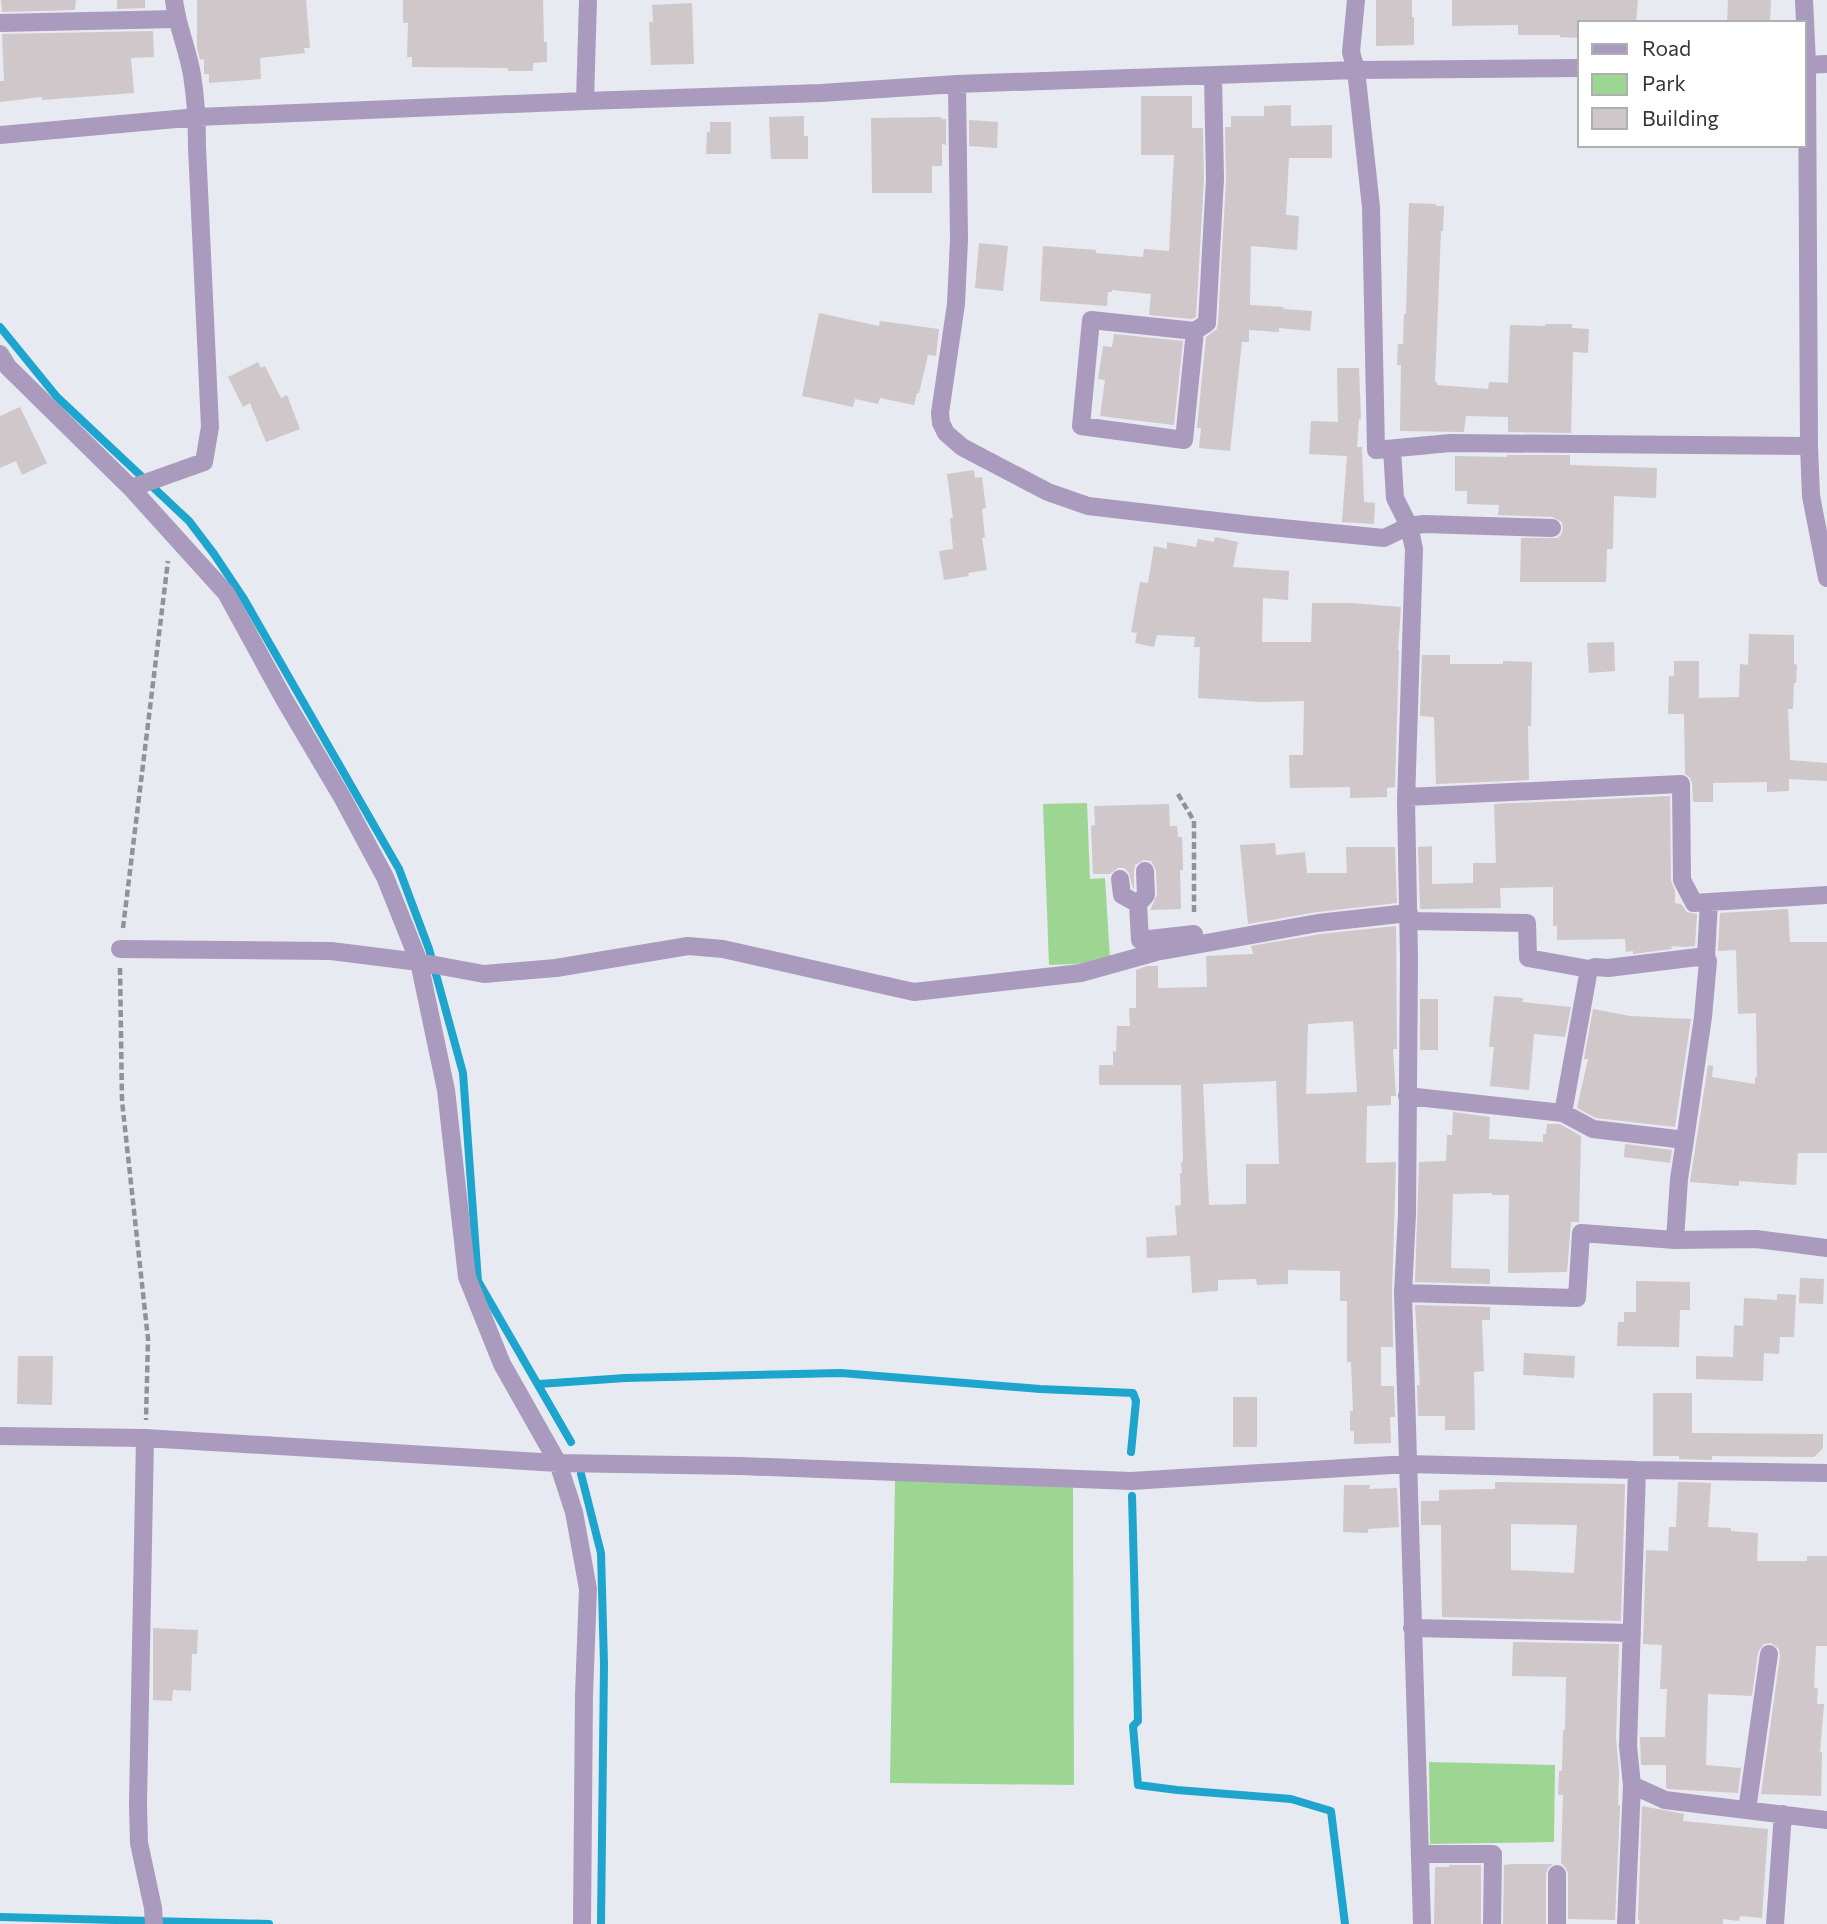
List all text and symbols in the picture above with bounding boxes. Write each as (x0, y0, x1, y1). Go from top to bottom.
legend (1578, 21, 1806, 147)
text: Road (1642, 35, 1691, 60)
text: Park (1642, 70, 1686, 95)
text: Building (1642, 105, 1719, 130)

